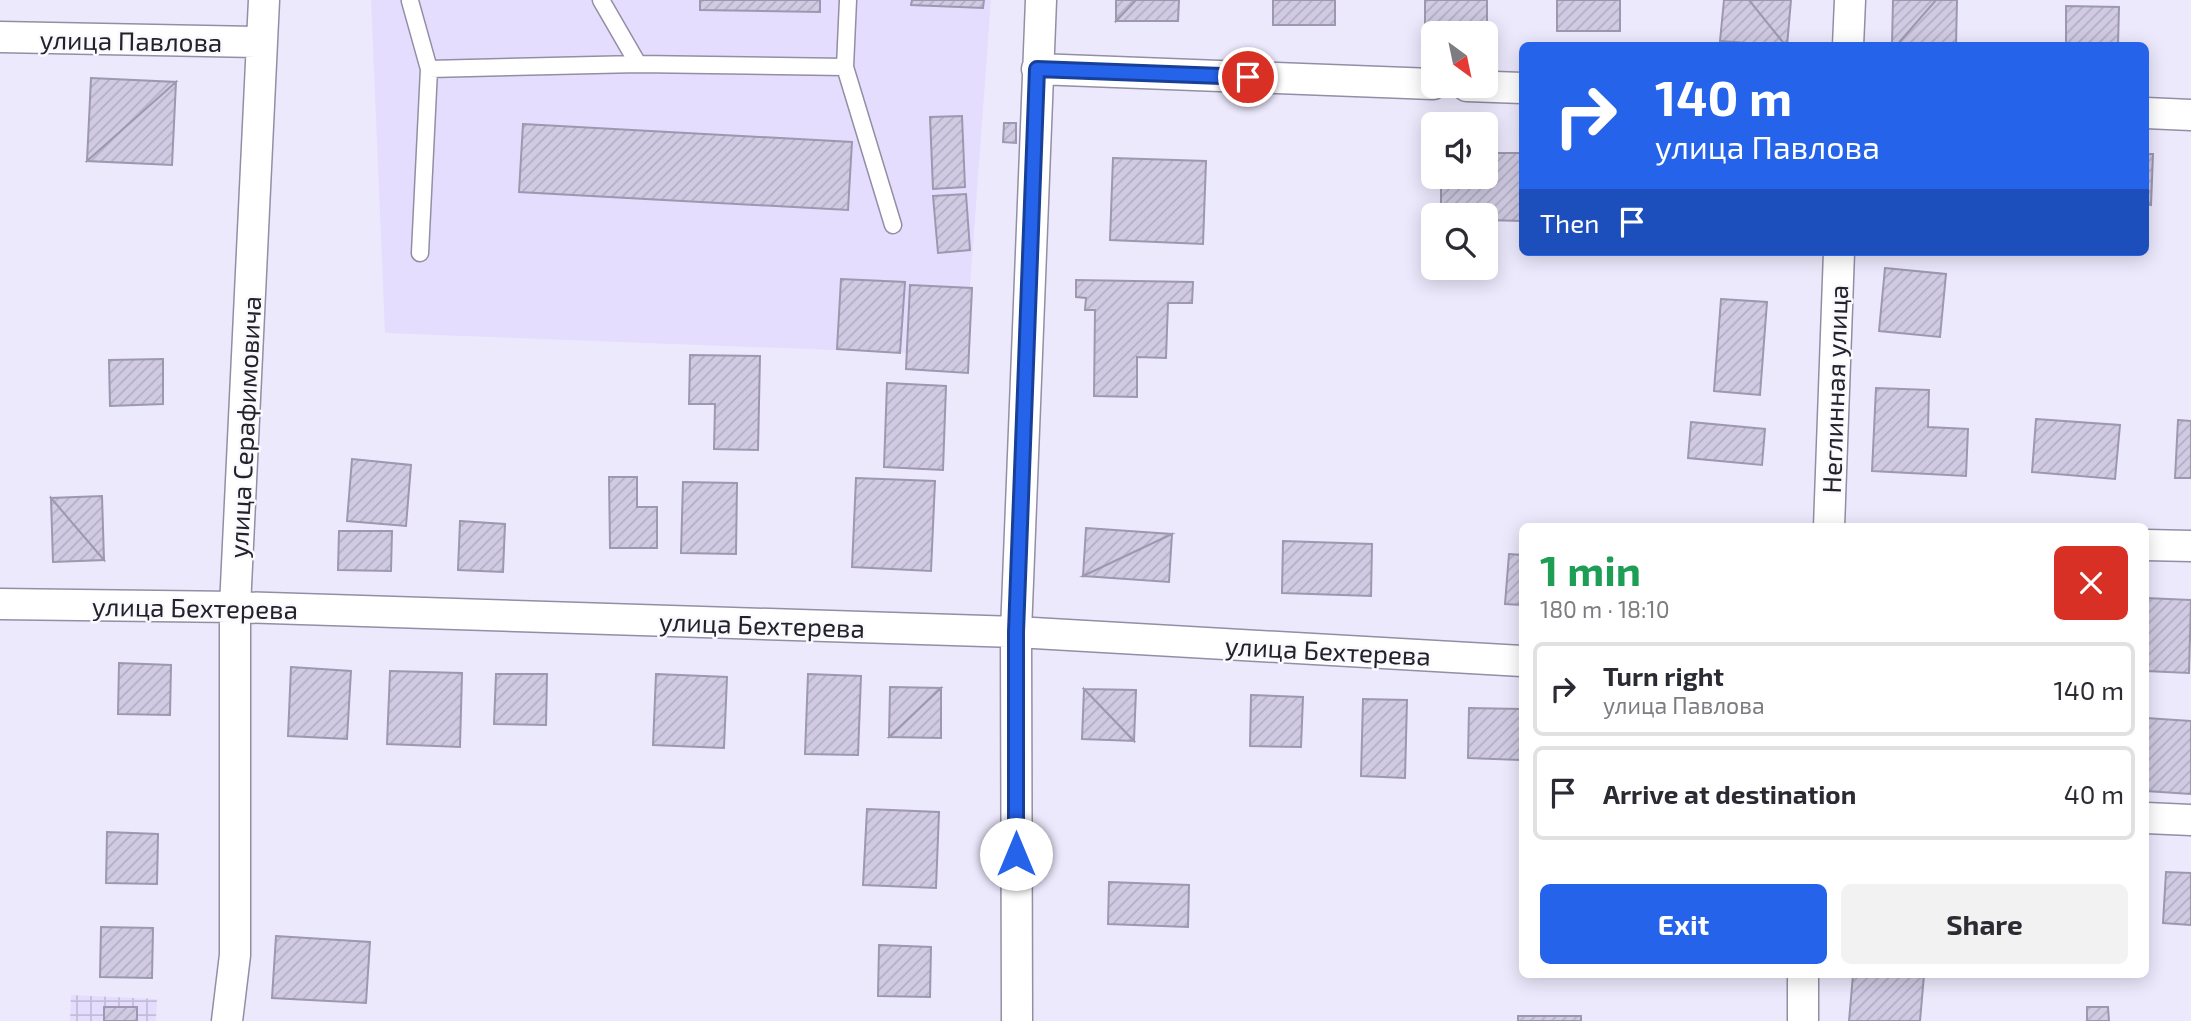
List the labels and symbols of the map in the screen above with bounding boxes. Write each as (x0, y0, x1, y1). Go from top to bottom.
north arrow (1421, 21, 1498, 98)
street label: улица Павлова (39, 23, 223, 58)
pin (1218, 47, 1278, 107)
street label: Неглинная улица (1815, 284, 1854, 494)
street label: улица Серафимовича (222, 295, 267, 559)
street label: улица Бехтерева (92, 590, 298, 625)
street label: улица Бехтерева (658, 605, 865, 644)
street label: улица Бехтерева (1224, 629, 1432, 672)
position arrow (979, 817, 1053, 891)

